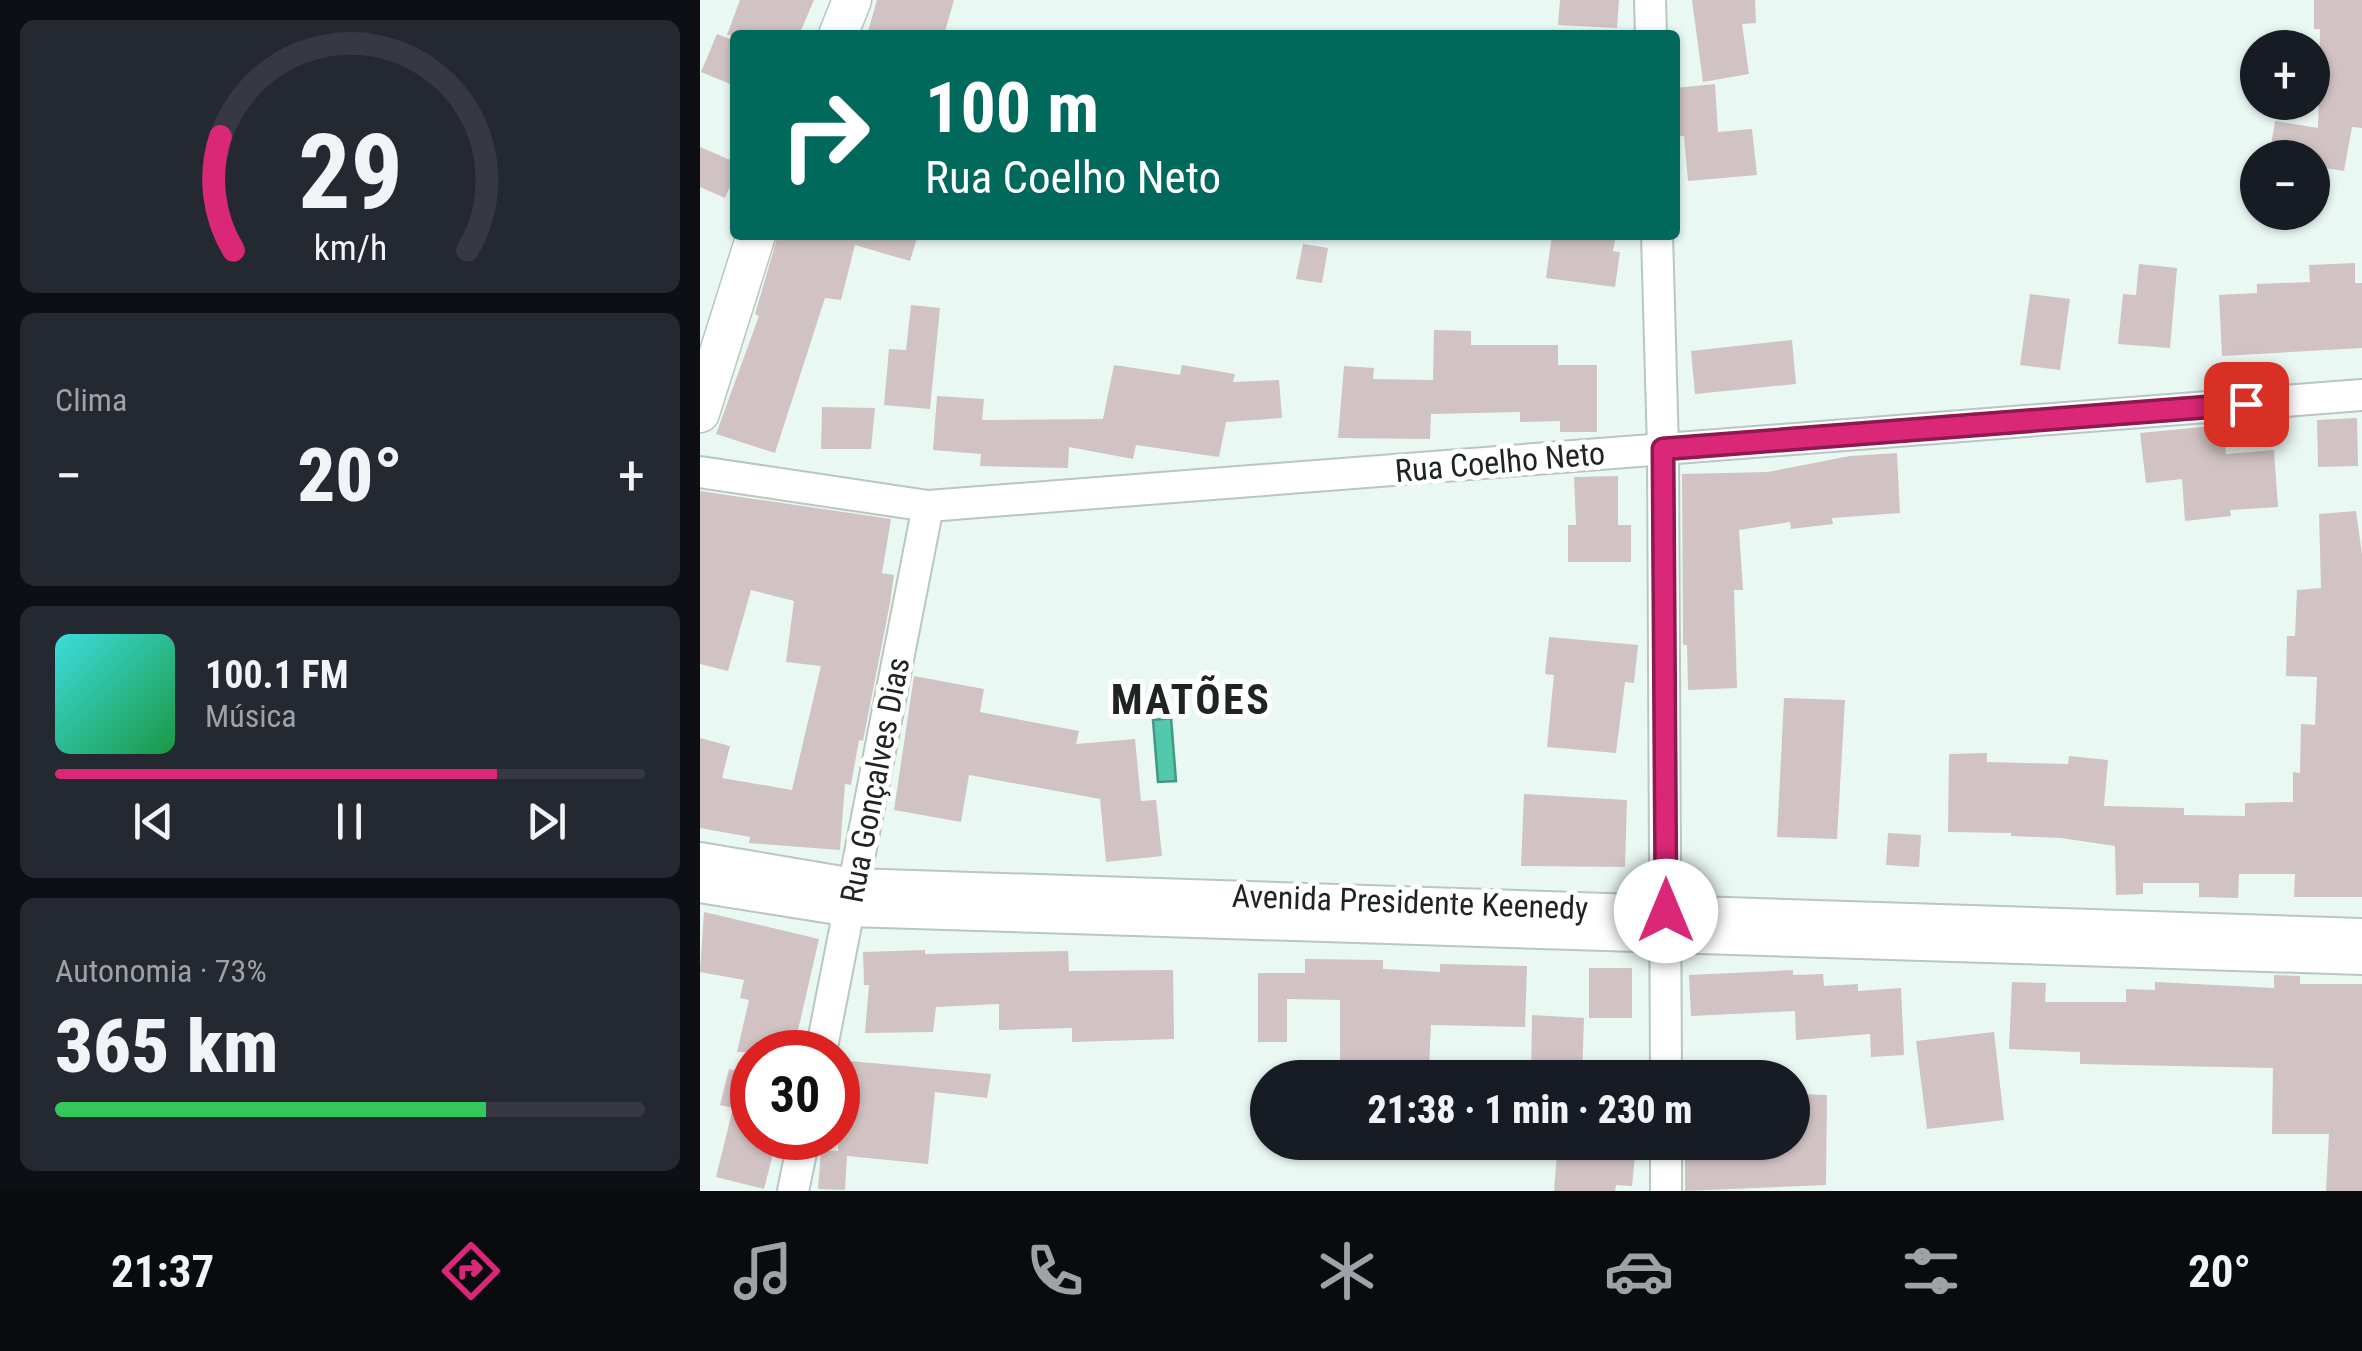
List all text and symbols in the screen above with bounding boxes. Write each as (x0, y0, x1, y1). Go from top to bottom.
map controls (2240, 30, 2330, 230)
button: + (2240, 30, 2330, 120)
text: 100 m (925, 67, 1099, 149)
icon: right (760, 70, 890, 200)
text: 29 (297, 112, 403, 233)
button: − (2240, 140, 2330, 230)
text: Rua Coelho Neto (925, 151, 1221, 204)
text: km/h (313, 227, 387, 269)
pin (2204, 362, 2289, 447)
icon: arrive (2219, 377, 2274, 432)
text: Clima (55, 381, 127, 419)
text: 20° (297, 431, 403, 519)
street label: Rua Coelho Neto (1393, 434, 1607, 490)
text: − (55, 444, 83, 508)
text: + (618, 444, 645, 508)
text: 100.1 FM (205, 653, 349, 697)
street label: Rua Gonçalves Dias (833, 654, 917, 906)
district label: MATÕES (1111, 675, 1271, 724)
text: Música (205, 697, 297, 735)
icon: previous (126, 794, 181, 849)
icon: pause (322, 794, 377, 849)
icon: next (519, 794, 574, 849)
position arrow (1614, 859, 1718, 963)
street label: Avenida Presidente Keenedy (1231, 877, 1589, 927)
text: Autonomia · 73% (55, 952, 267, 990)
text: 365 km (55, 1002, 278, 1090)
speed limit sign: 30 (730, 1030, 860, 1160)
text: 21:38 · 1 min · 230 m (1368, 1088, 1692, 1132)
icon: directions (436, 1236, 506, 1306)
icon: music (728, 1236, 798, 1306)
icon: phone (1020, 1236, 1090, 1306)
icon: climate (1312, 1236, 1382, 1306)
icon: car (1604, 1236, 1674, 1306)
icon: filters (1896, 1236, 1966, 1306)
text: 21:37 (111, 1245, 214, 1298)
text: 20° (2188, 1245, 2251, 1298)

